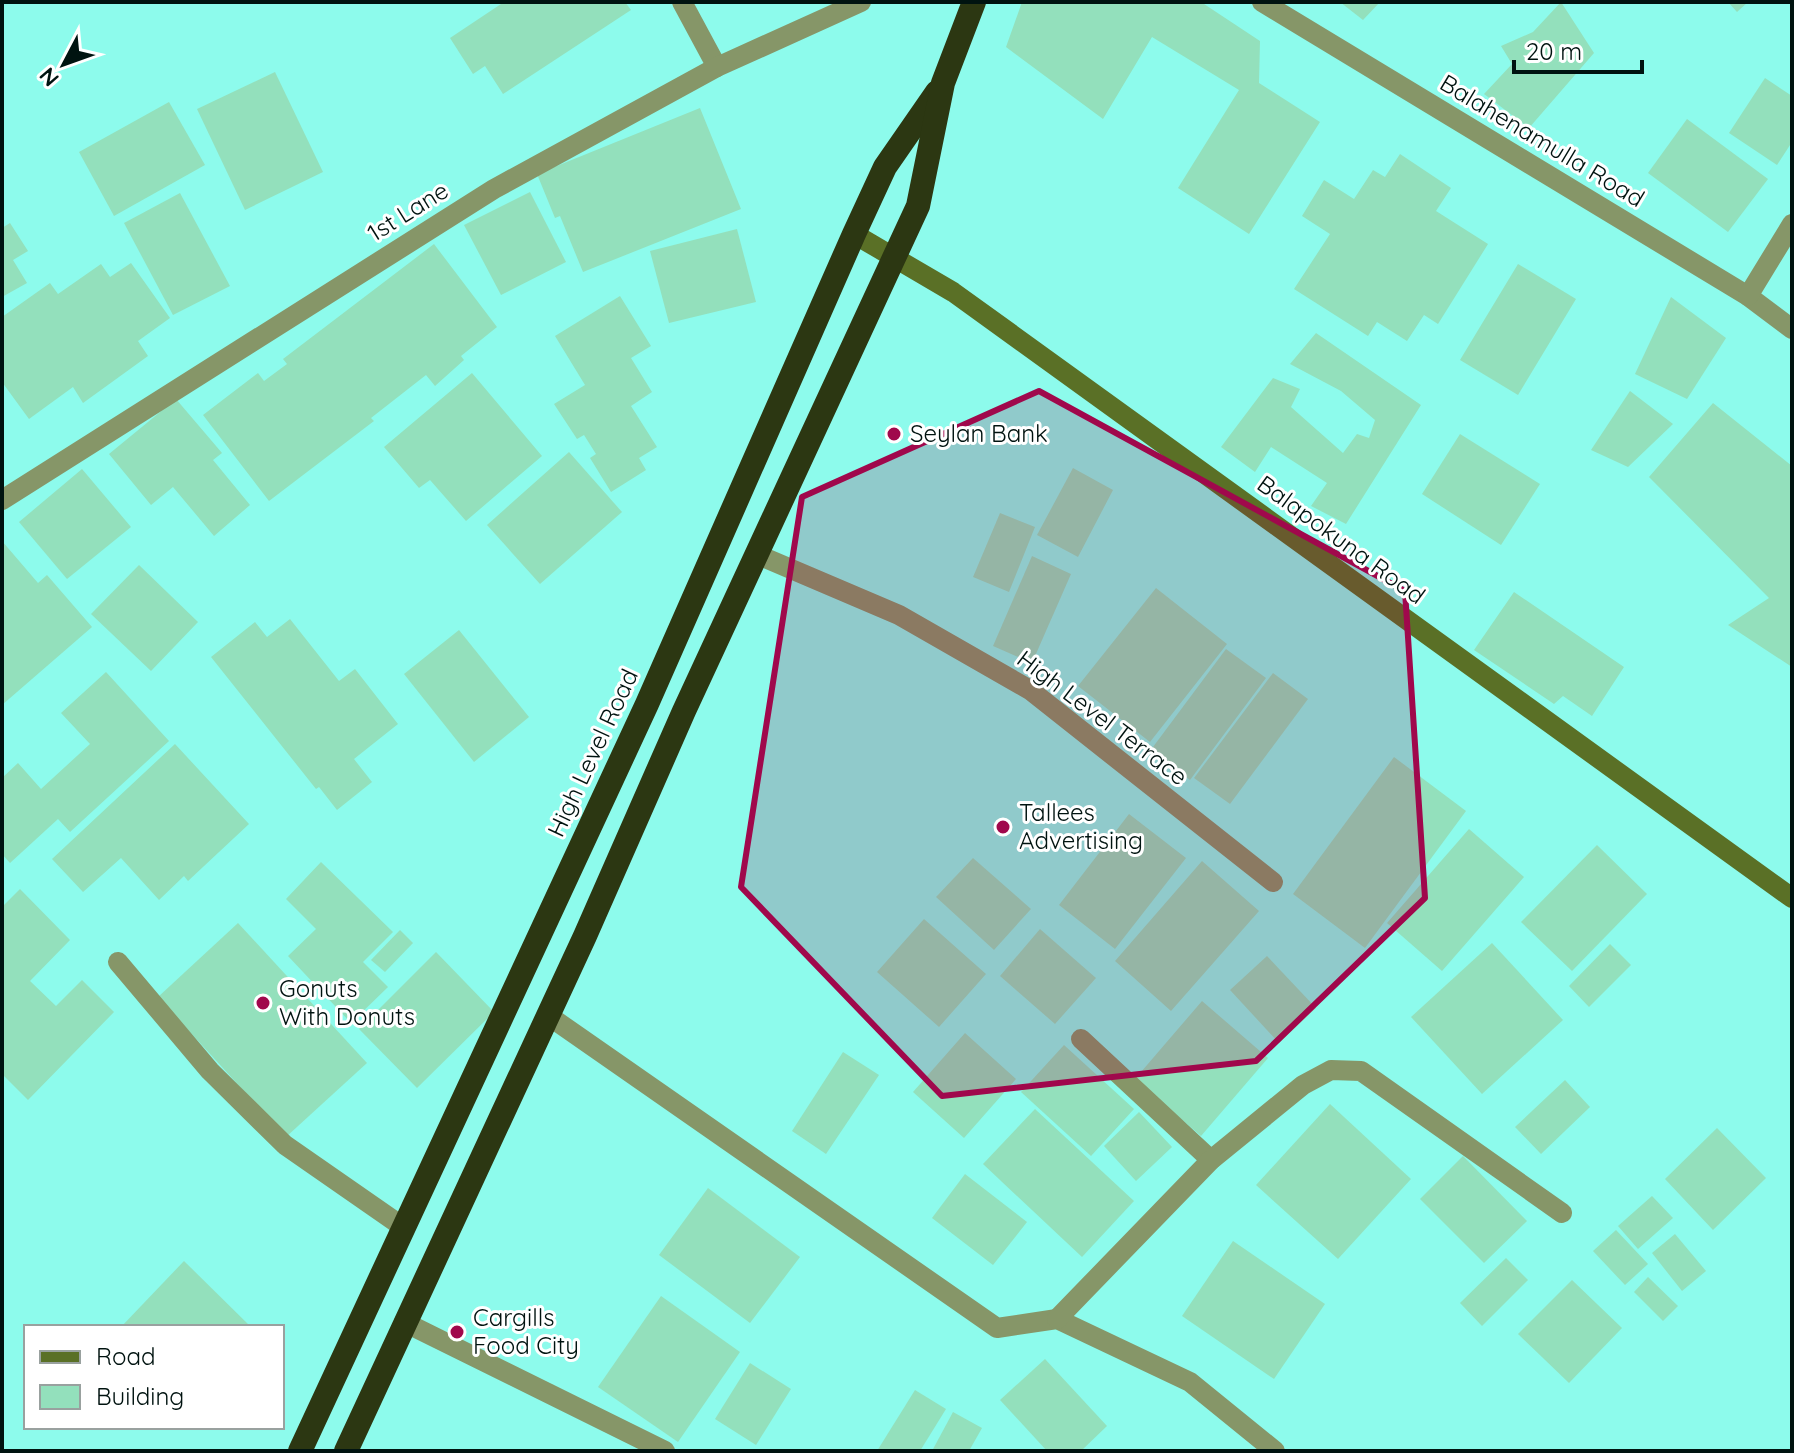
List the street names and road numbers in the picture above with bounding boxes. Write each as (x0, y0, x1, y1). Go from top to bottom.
street label: Balahenamulla Road (1435, 67, 1650, 213)
street label: 1st Lane (362, 175, 453, 248)
street label: Balapokuna Road (1252, 468, 1431, 610)
street label: High Level Terrace (1011, 643, 1194, 791)
street label: High Level Road (540, 664, 644, 841)

